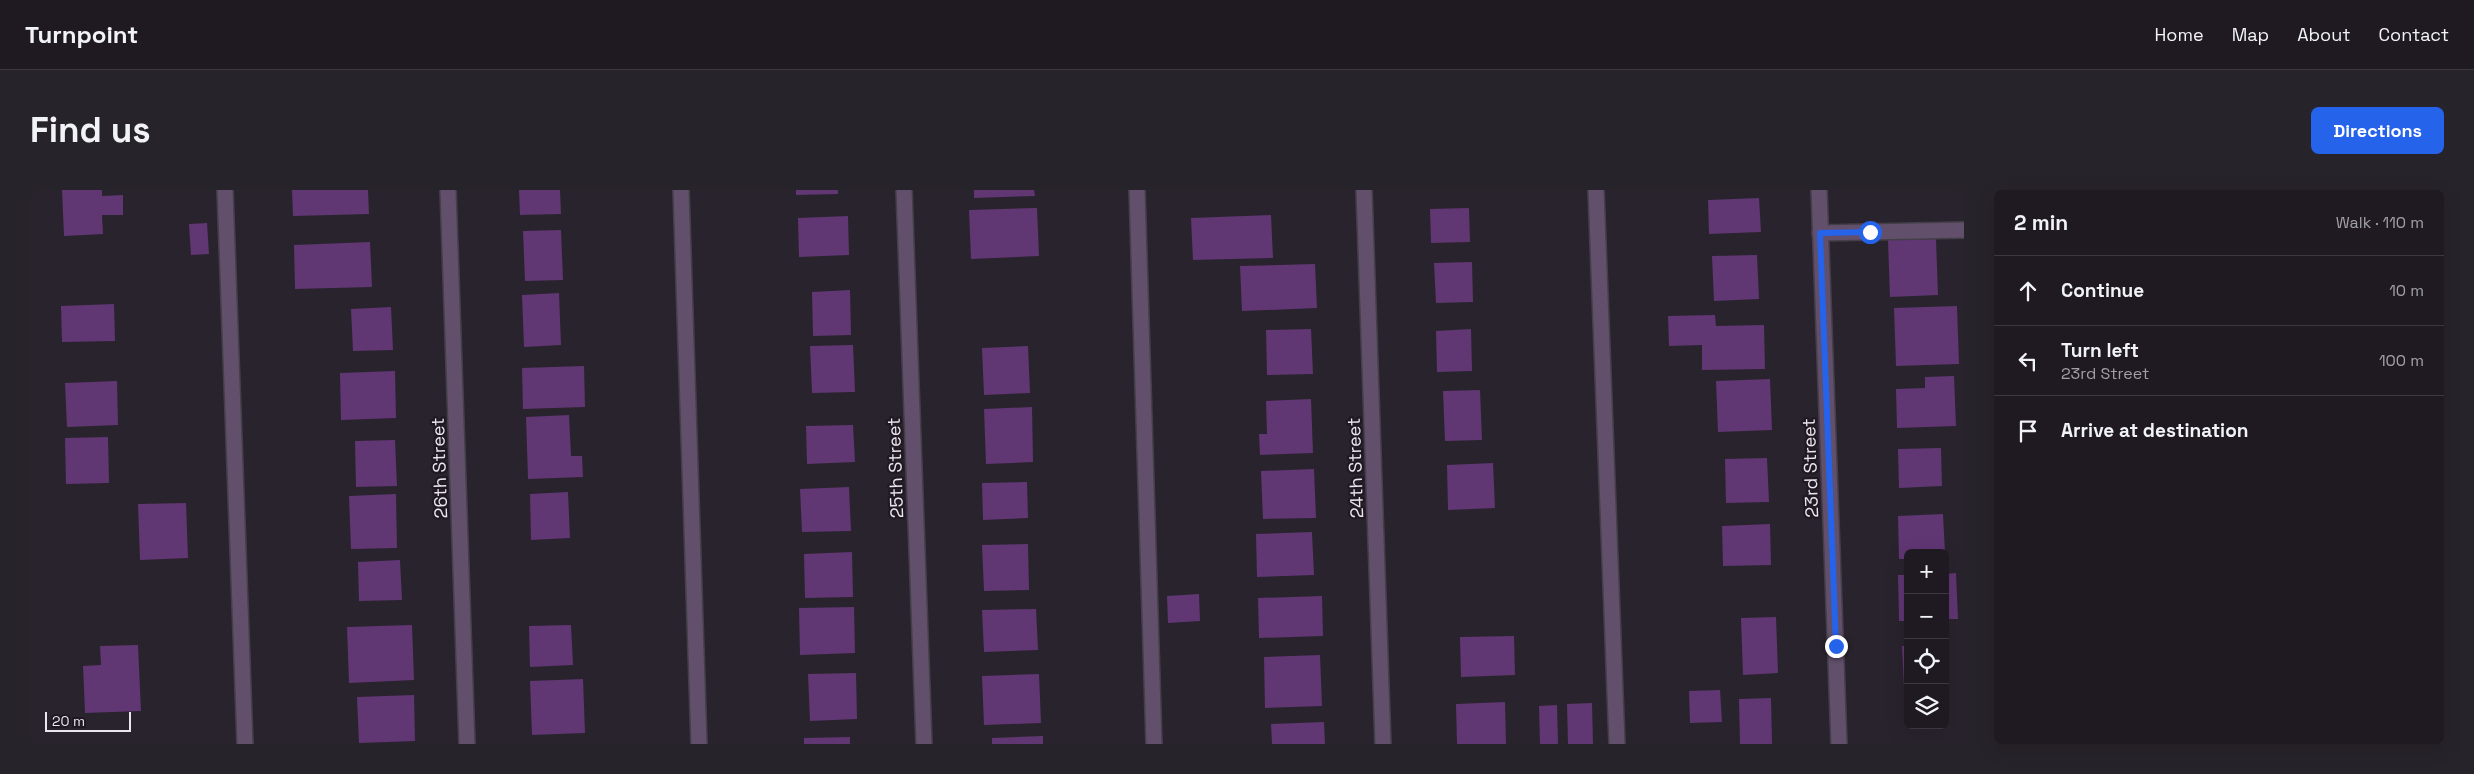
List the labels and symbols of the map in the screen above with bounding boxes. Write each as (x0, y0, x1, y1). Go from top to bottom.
route start (1859, 221, 1882, 244)
street label: 26th Street (426, 417, 452, 519)
street label: 25th Street (882, 417, 908, 519)
street label: 24th Street (1342, 417, 1368, 519)
street label: 23rd Street (1797, 418, 1823, 518)
route end (1825, 635, 1848, 658)
scale bar (45, 709, 131, 732)

